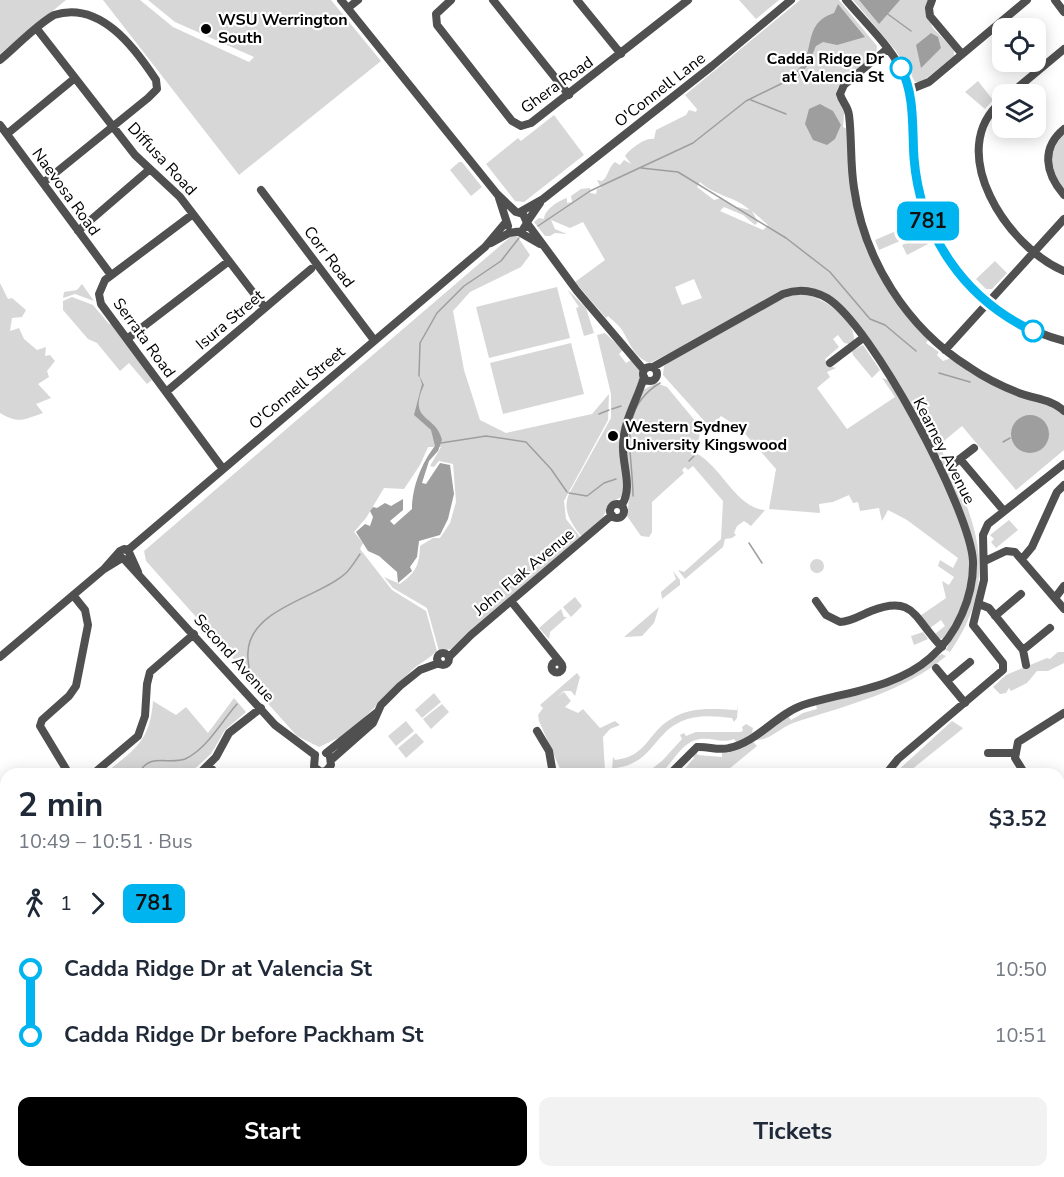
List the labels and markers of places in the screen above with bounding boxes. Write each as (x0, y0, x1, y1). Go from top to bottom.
place label: WSU Werrington South (218, 9, 348, 49)
marker: WSU Werrington South (199, 22, 213, 36)
place label: Cadda Ridge Dr at Valencia St (767, 48, 885, 88)
marker: Cadda Ridge Dr at Valencia St (890, 57, 912, 79)
unlabelled marker (1022, 320, 1044, 342)
place label: Western Sydney University Kingswood (625, 416, 787, 456)
marker: Western Sydney University Kingswood (606, 429, 620, 443)

